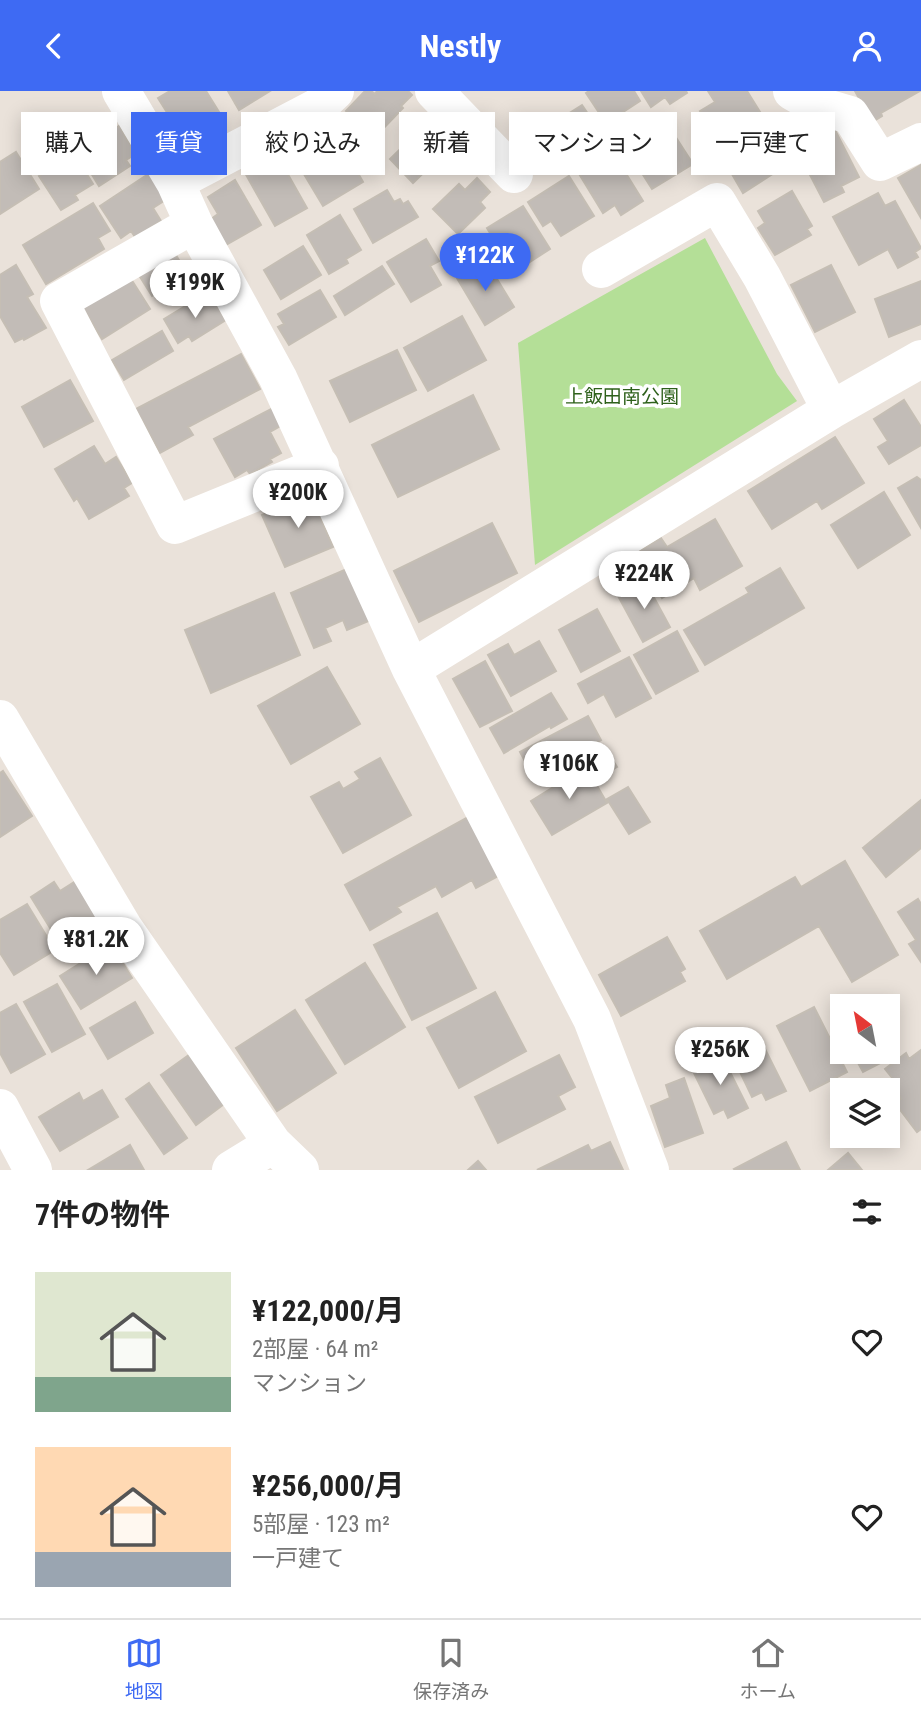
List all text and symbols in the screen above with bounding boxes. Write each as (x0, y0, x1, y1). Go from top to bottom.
icon: back (35, 27, 73, 65)
text: Nestly (420, 27, 501, 65)
icon: person (848, 27, 886, 65)
chip: 購入 (21, 112, 117, 175)
chip: 賃貸 (131, 112, 227, 175)
chip: 絞り込み (241, 112, 385, 175)
chip: 新着 (399, 112, 495, 175)
chip: マンション (509, 112, 677, 175)
chip: 一戸建て (691, 112, 835, 175)
pin: ¥122K (436, 233, 534, 293)
text: ¥122K (456, 242, 514, 269)
pin: ¥199K (146, 261, 244, 320)
text: ¥199K (166, 269, 224, 296)
park label: 上飯田南公園 (565, 385, 679, 408)
pin: ¥200K (249, 471, 347, 530)
text: ¥200K (269, 479, 327, 506)
pin: ¥224K (595, 552, 693, 611)
text: ¥224K (615, 560, 673, 587)
pin: ¥106K (520, 741, 618, 801)
text: ¥106K (540, 750, 598, 777)
pin: ¥81.2K (39, 917, 153, 977)
text: ¥81.2K (63, 926, 129, 953)
north arrow (830, 994, 900, 1064)
map controls (830, 994, 900, 1148)
pin: ¥256K (671, 1027, 769, 1087)
text: ¥256K (691, 1036, 749, 1063)
button: layers (830, 1078, 900, 1148)
icon: filters (848, 1193, 886, 1231)
text: 7件の物件 (35, 1197, 170, 1232)
text: ¥122,000/月 (252, 1293, 405, 1328)
icon: home (91, 1300, 175, 1384)
icon: heart (848, 1323, 886, 1361)
text: 2部屋 · 64 m² (252, 1336, 378, 1363)
text: マンション (252, 1370, 367, 1397)
text: ¥256,000/月 (252, 1468, 405, 1503)
icon: home (91, 1475, 175, 1559)
icon: heart (848, 1498, 886, 1536)
text: 5部屋 · 123 m² (252, 1511, 390, 1538)
text: 一戸建て (252, 1545, 344, 1572)
tab: 地図 (125, 1634, 163, 1703)
tab: 保存済み (413, 1634, 489, 1703)
tab: ホーム (739, 1634, 796, 1703)

